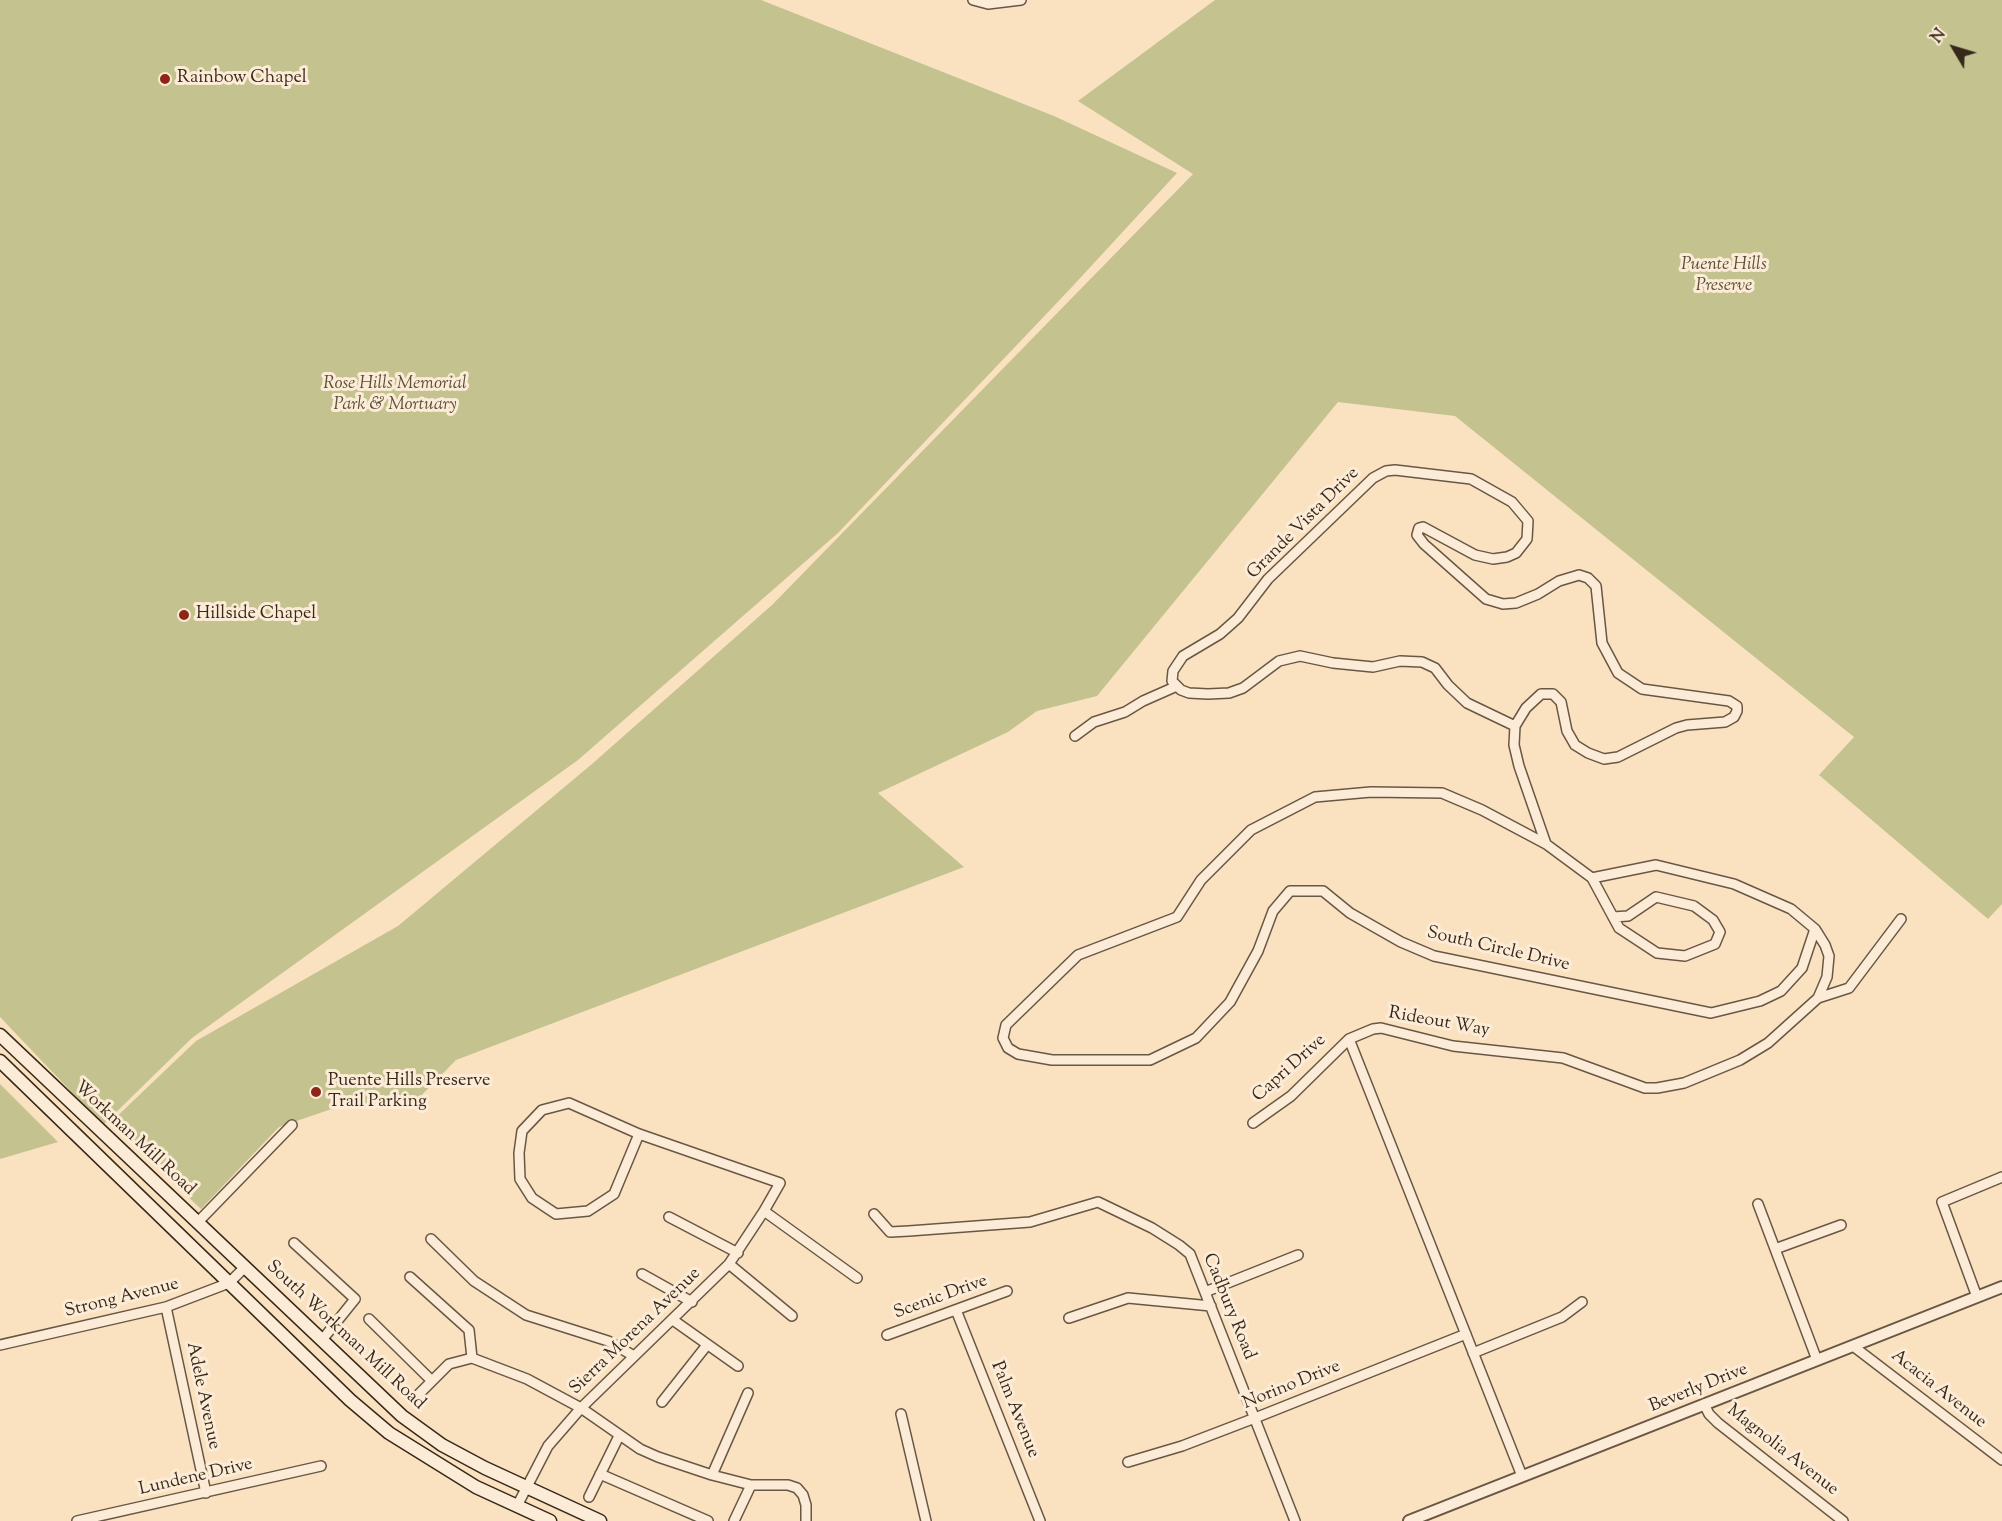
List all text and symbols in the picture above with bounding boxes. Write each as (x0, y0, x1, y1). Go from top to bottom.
north arrow (1924, 18, 1984, 78)
text: N (1926, 24, 1952, 49)
place label: Rainbow Chapel (177, 68, 307, 90)
marker: Rainbow Chapel (158, 72, 172, 86)
park label: Puente Hills Preserve (1681, 255, 1767, 298)
park label: Rose Hills Memorial Park & Mortuary (323, 374, 467, 416)
street label: Grande Vista Drive (1243, 463, 1365, 585)
place label: Hillside Chapel (196, 604, 316, 626)
marker: Hillside Chapel (177, 608, 191, 622)
street label: South Circle Drive (1424, 923, 1572, 977)
street label: Rideout Way (1387, 1003, 1491, 1043)
street label: Capri Drive (1249, 1030, 1331, 1108)
place label: Puente Hills Preserve Trail Parking (328, 1071, 490, 1114)
street label: Workman Mill Road (69, 1077, 199, 1201)
marker: Puente Hills Preserve Trail Parking (309, 1085, 323, 1099)
street label: Cadbury Road (1197, 1251, 1259, 1363)
street label: South Workman Mill Road (261, 1257, 429, 1415)
street label: Sierra Morena Avenue (566, 1264, 706, 1400)
street label: Scenic Drive (891, 1271, 991, 1325)
street label: Strong Avenue (63, 1274, 181, 1324)
street label: Adele Avenue (180, 1340, 224, 1452)
street label: Acacia Avenue (1886, 1346, 1990, 1434)
street label: Norino Drive (1240, 1357, 1344, 1415)
street label: Palm Avenue (985, 1359, 1043, 1461)
street label: Beverly Drive (1647, 1359, 1751, 1419)
street label: Magnolia Avenue (1722, 1401, 1842, 1501)
street label: Lundene Drive (137, 1454, 255, 1502)

